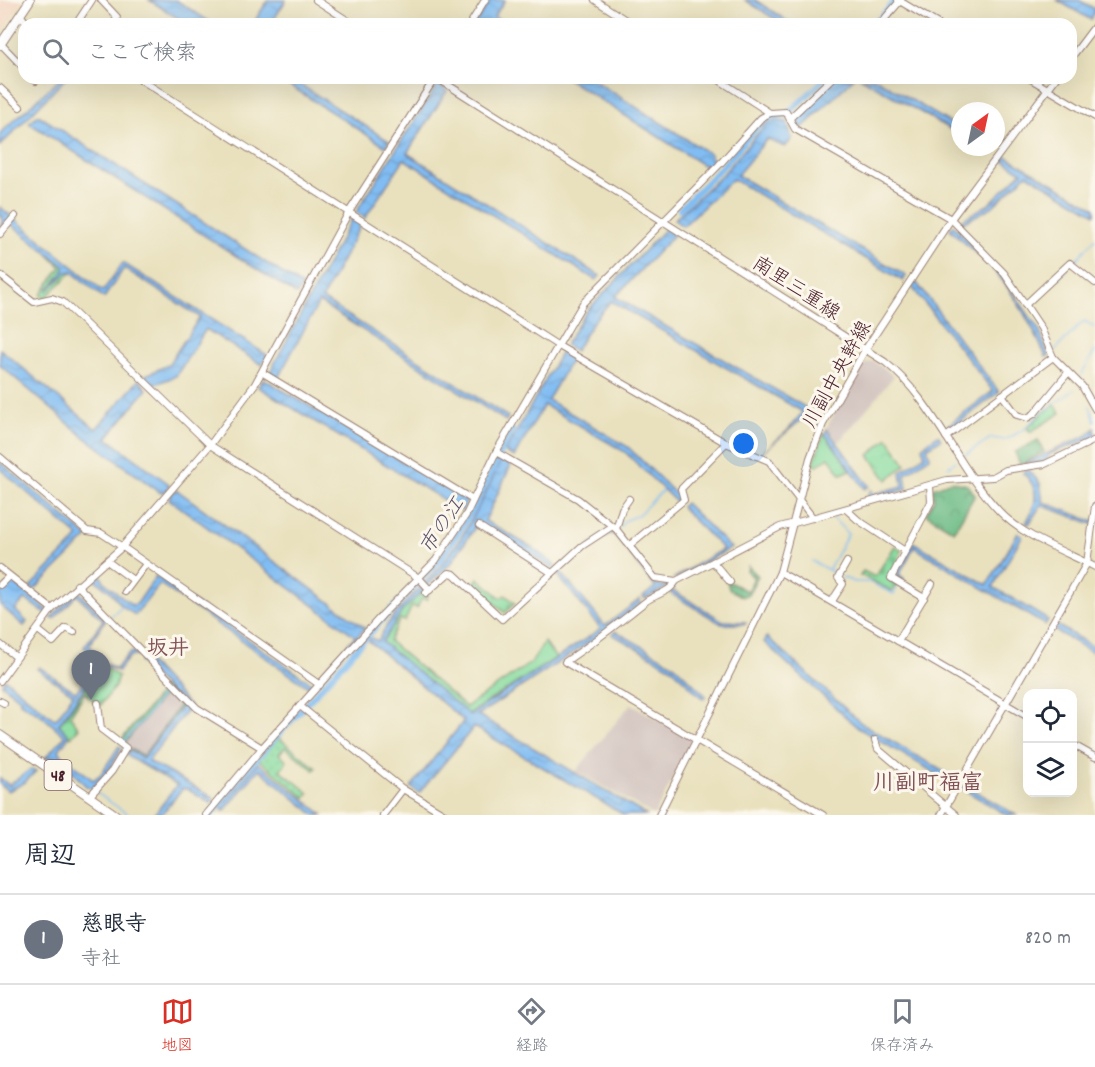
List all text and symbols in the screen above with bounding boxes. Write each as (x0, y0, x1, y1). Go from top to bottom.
search box (18, 18, 1077, 84)
icon: search (39, 35, 72, 68)
text: ここで検索 (87, 39, 197, 70)
north arrow (951, 102, 1005, 156)
street label: 南里三重線 (746, 251, 845, 328)
street label: 川副中央幹線 (797, 316, 880, 435)
your location (729, 429, 758, 458)
water label: 市の江 (413, 491, 474, 561)
district label: 坂井 (147, 635, 189, 665)
pin: 1 (72, 650, 110, 700)
map controls (1023, 689, 1077, 797)
button: locate (1023, 689, 1077, 743)
button: layers (1023, 743, 1077, 797)
road number: 48 (44, 760, 72, 790)
district label: 川副町福富 (873, 769, 983, 800)
text: 周辺 (24, 839, 76, 876)
text: 慈眼寺 (81, 910, 147, 941)
text: 1 (41, 925, 46, 953)
text: 820 m (1025, 925, 1071, 953)
text: 寺社 (81, 946, 121, 974)
tab: 地図 (161, 995, 194, 1058)
tab: 経路 (515, 995, 548, 1058)
tab: 保存済み (870, 995, 934, 1058)

